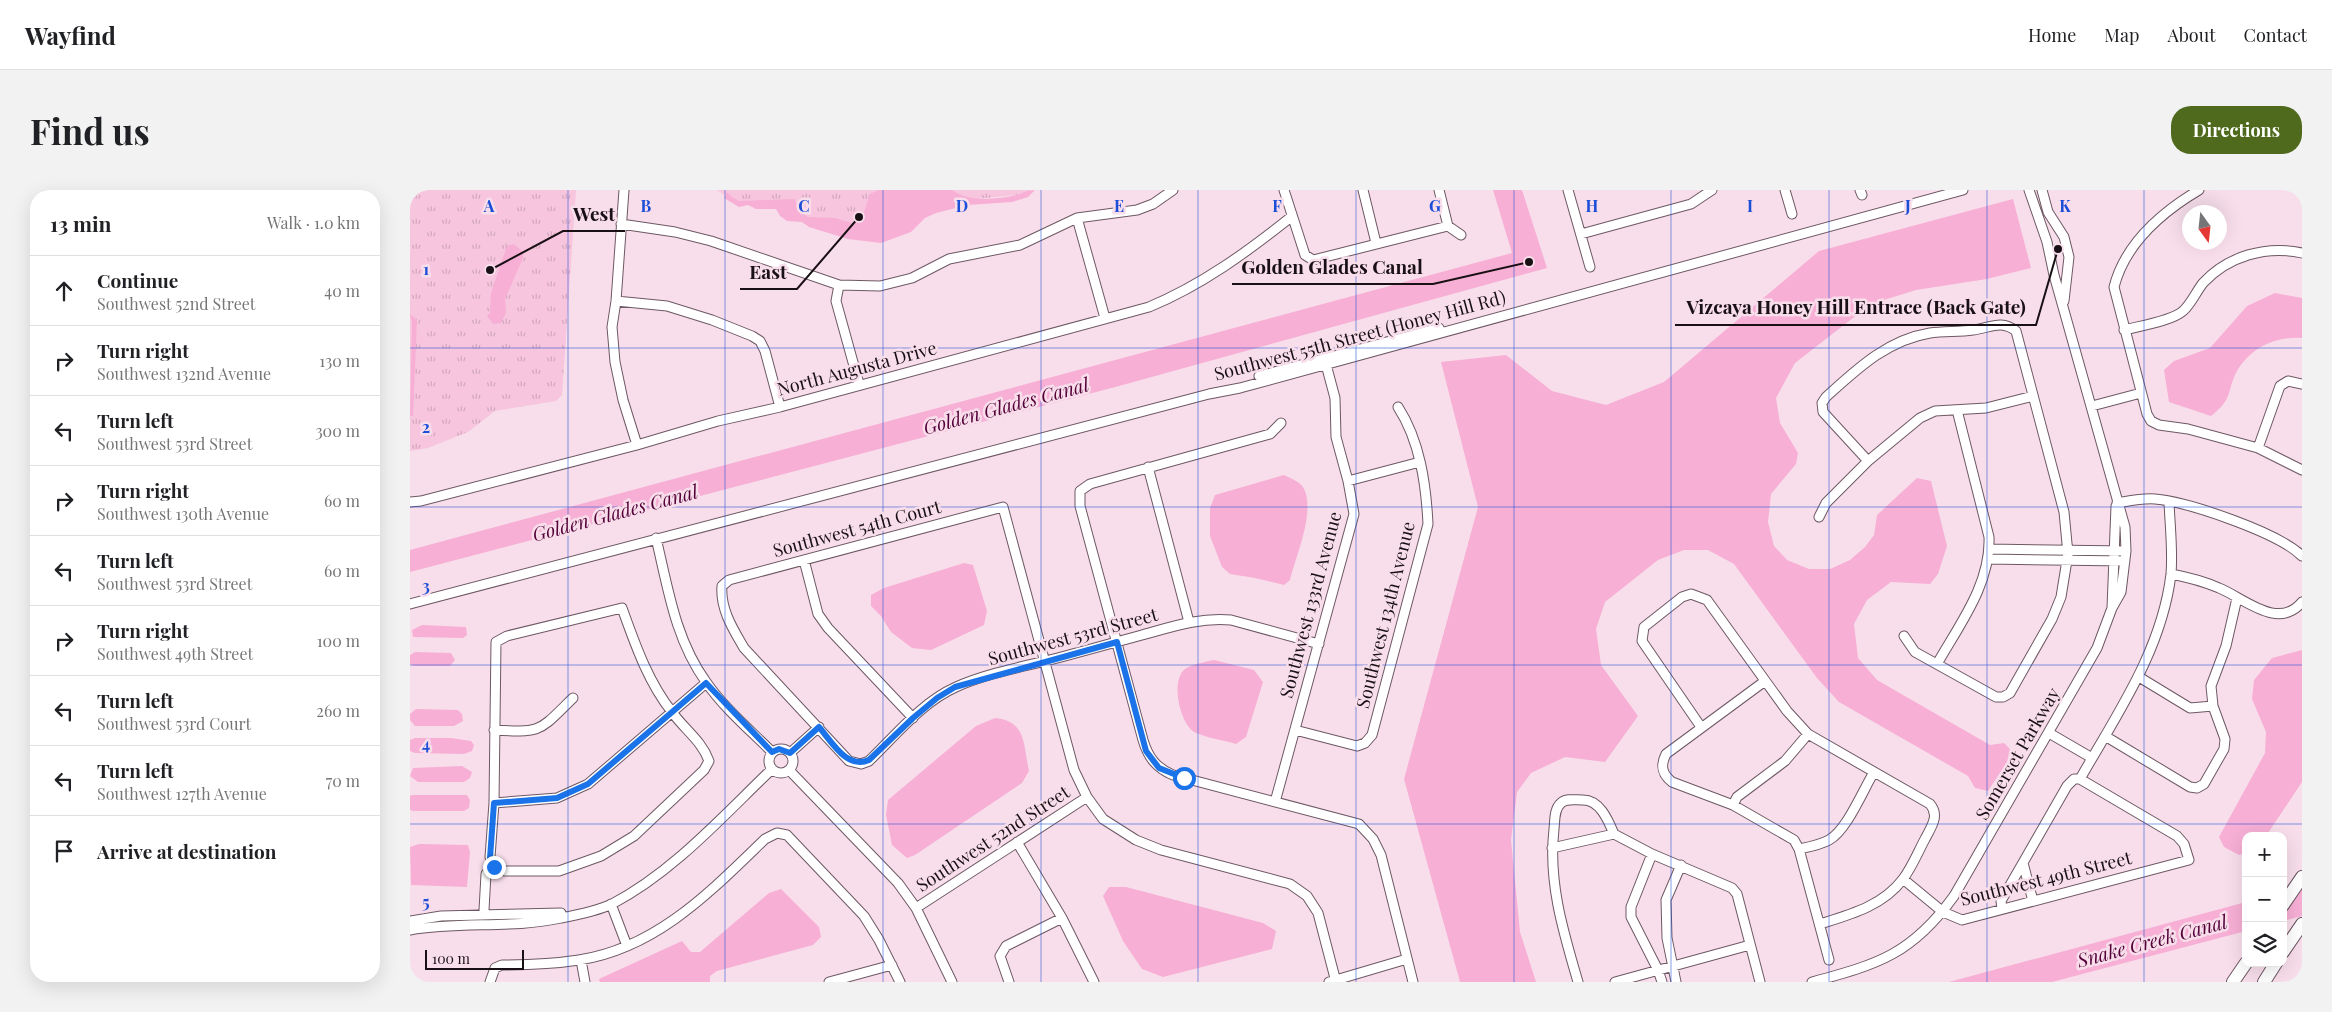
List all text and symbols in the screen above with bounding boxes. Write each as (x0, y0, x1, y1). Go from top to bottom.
text: Wayfind (25, 19, 116, 51)
text: Home (2028, 23, 2076, 47)
text: Map (2104, 23, 2139, 47)
text: About (2167, 23, 2216, 47)
text: Contact (2244, 23, 2307, 47)
button: Directions (2171, 106, 2302, 154)
text: Find us (30, 107, 150, 154)
text: A (483, 195, 495, 216)
text: B (641, 195, 652, 216)
text: C (798, 195, 810, 216)
text: D (956, 195, 968, 216)
text: E (1114, 195, 1124, 216)
text: F (1272, 195, 1282, 216)
text: G (1429, 195, 1441, 216)
text: H (1586, 195, 1599, 216)
text: I (1747, 195, 1753, 216)
text: J (1904, 195, 1911, 216)
text: K (2059, 195, 2071, 216)
callout: West (563, 197, 625, 231)
text: West (572, 200, 615, 226)
north arrow (2182, 205, 2227, 250)
text: 13 min (50, 209, 111, 237)
text: Walk · 1.0 km (267, 212, 360, 233)
callout: Golden Glades Canal (1232, 250, 1433, 284)
text: Golden Glades Canal (1241, 253, 1423, 279)
callout: East (740, 255, 797, 289)
text: 1 (423, 258, 429, 279)
text: East (749, 258, 787, 284)
text: Continue (97, 267, 178, 293)
icon: ahead (50, 277, 78, 305)
text: 40 m (324, 280, 360, 301)
street label: Southwest 55th Street (Honey Hill Rd) (1211, 284, 1508, 386)
callout: Vizcaya Honey Hill Entrace (Back Gate) (1675, 291, 2036, 325)
text: Southwest 52nd Street (97, 293, 256, 314)
text: Vizcaya Honey Hill Entrace (Back Gate) (1685, 293, 2026, 319)
street label: North Augusta Drive (774, 335, 939, 401)
text: Turn right (97, 337, 189, 363)
icon: right (50, 347, 78, 375)
text: 130 m (319, 350, 360, 371)
text: Southwest 132nd Avenue (97, 363, 271, 384)
water label: Golden Glades Canal (920, 370, 1092, 440)
text: Turn left (97, 407, 174, 433)
text: 2 (422, 416, 430, 437)
icon: left (50, 417, 78, 445)
text: 300 m (315, 420, 360, 441)
text: Southwest 53rd Street (97, 433, 252, 454)
text: Turn right (97, 477, 189, 503)
water label: Golden Glades Canal (529, 477, 701, 547)
icon: right (50, 487, 78, 515)
text: 60 m (324, 490, 360, 511)
street label: Southwest 54th Court (770, 494, 944, 562)
text: Southwest 130th Avenue (97, 503, 269, 524)
street label: Southwest 133rd Avenue (1274, 509, 1346, 701)
street label: Southwest 134th Avenue (1350, 519, 1420, 711)
text: Turn left (97, 547, 174, 573)
icon: left (50, 557, 78, 585)
text: 60 m (324, 560, 360, 581)
text: Southwest 53rd Street (97, 573, 252, 594)
text: 3 (422, 575, 430, 596)
street label: Southwest 53rd Street (985, 602, 1161, 670)
text: Turn right (97, 617, 189, 643)
icon: right (50, 627, 78, 655)
text: 100 m (317, 630, 360, 651)
text: Southwest 49th Street (97, 643, 253, 664)
street label: Somerset Parkway (1969, 683, 2065, 824)
text: Turn left (97, 687, 174, 713)
icon: left (50, 697, 78, 725)
text: 260 m (316, 700, 360, 721)
text: Southwest 53rd Court (97, 713, 251, 734)
text: 4 (422, 733, 430, 754)
text: Turn left (97, 757, 174, 783)
icon: left (50, 767, 78, 795)
route start (1173, 767, 1196, 790)
text: 70 m (326, 770, 360, 791)
street label: Southwest 52nd Street (911, 779, 1074, 897)
text: Southwest 127th Avenue (97, 783, 267, 804)
map controls (2242, 832, 2287, 967)
button: + (2242, 832, 2287, 877)
icon: arrive (50, 837, 78, 865)
text: Arrive at destination (97, 838, 277, 864)
street label: Southwest 49th Street (1958, 845, 2134, 911)
route end (483, 856, 506, 879)
button: − (2242, 877, 2287, 922)
text: 5 (422, 891, 430, 912)
water label: Snake Creek Canal (2073, 907, 2230, 973)
button: layers (2242, 922, 2287, 967)
scale bar (425, 947, 524, 970)
text: 100 m (432, 949, 470, 968)

